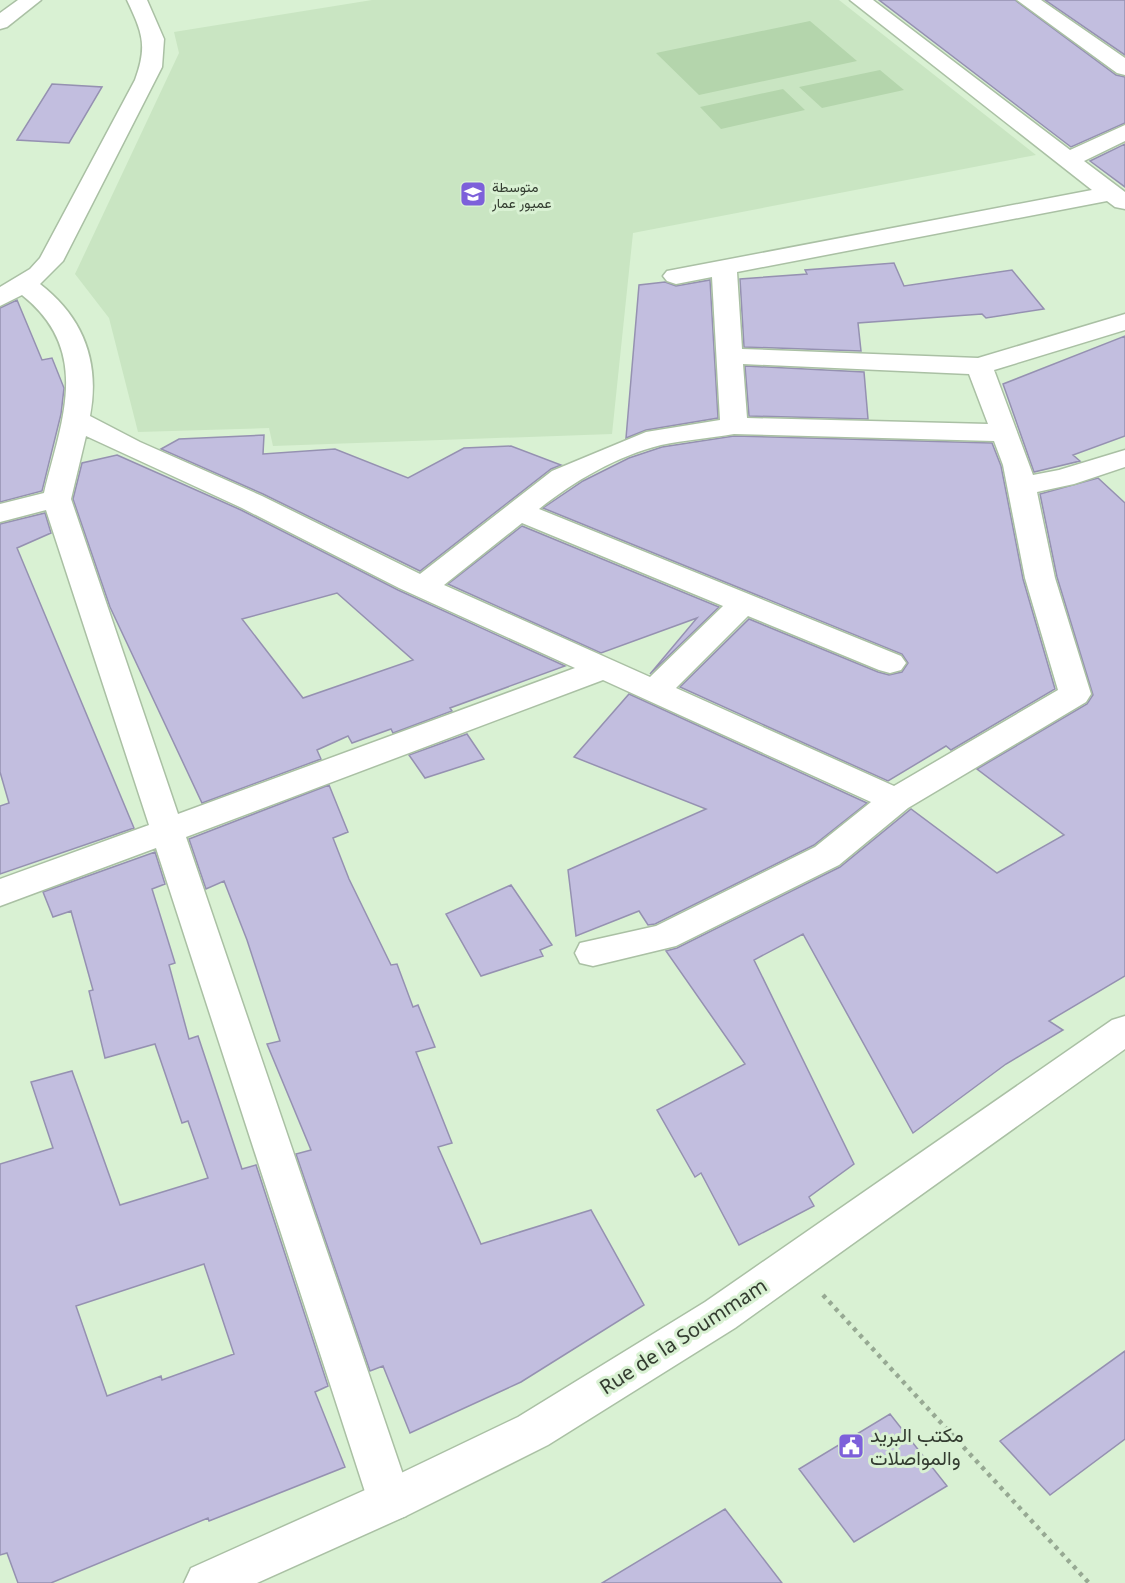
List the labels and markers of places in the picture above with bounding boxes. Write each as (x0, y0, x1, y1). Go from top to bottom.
place label: متوسطة عميور عمار (491, 177, 552, 212)
school or university icon: متوسطة عميور عمار (458, 179, 488, 209)
place label: مكتب البريد والمواصلات (870, 1421, 964, 1471)
public building icon: مكتب البريد والمواصلات (836, 1431, 866, 1461)

